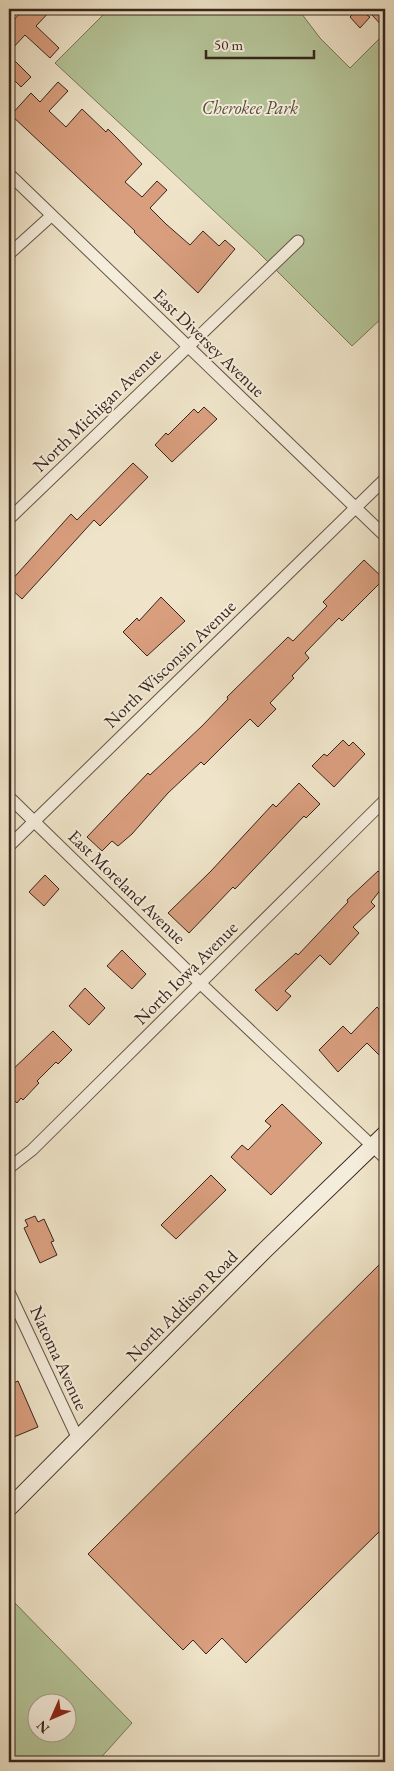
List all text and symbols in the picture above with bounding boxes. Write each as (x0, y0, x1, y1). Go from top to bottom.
scale bar (206, 28, 314, 60)
text: 50 m (214, 35, 243, 54)
park label: Cherokee Park (202, 96, 298, 119)
street label: East Diversey Avenue (149, 284, 270, 402)
street label: North Michigan Avenue (28, 343, 165, 477)
street label: North Wisconsin Avenue (99, 595, 240, 732)
street label: East Moreland Avenue (64, 824, 191, 949)
street label: North Iowa Avenue (129, 916, 242, 1029)
street label: North Addison Road (121, 1244, 243, 1366)
street label: Natoma Avenue (25, 1302, 94, 1414)
north arrow (28, 1694, 78, 1744)
text: N (32, 1716, 53, 1738)

